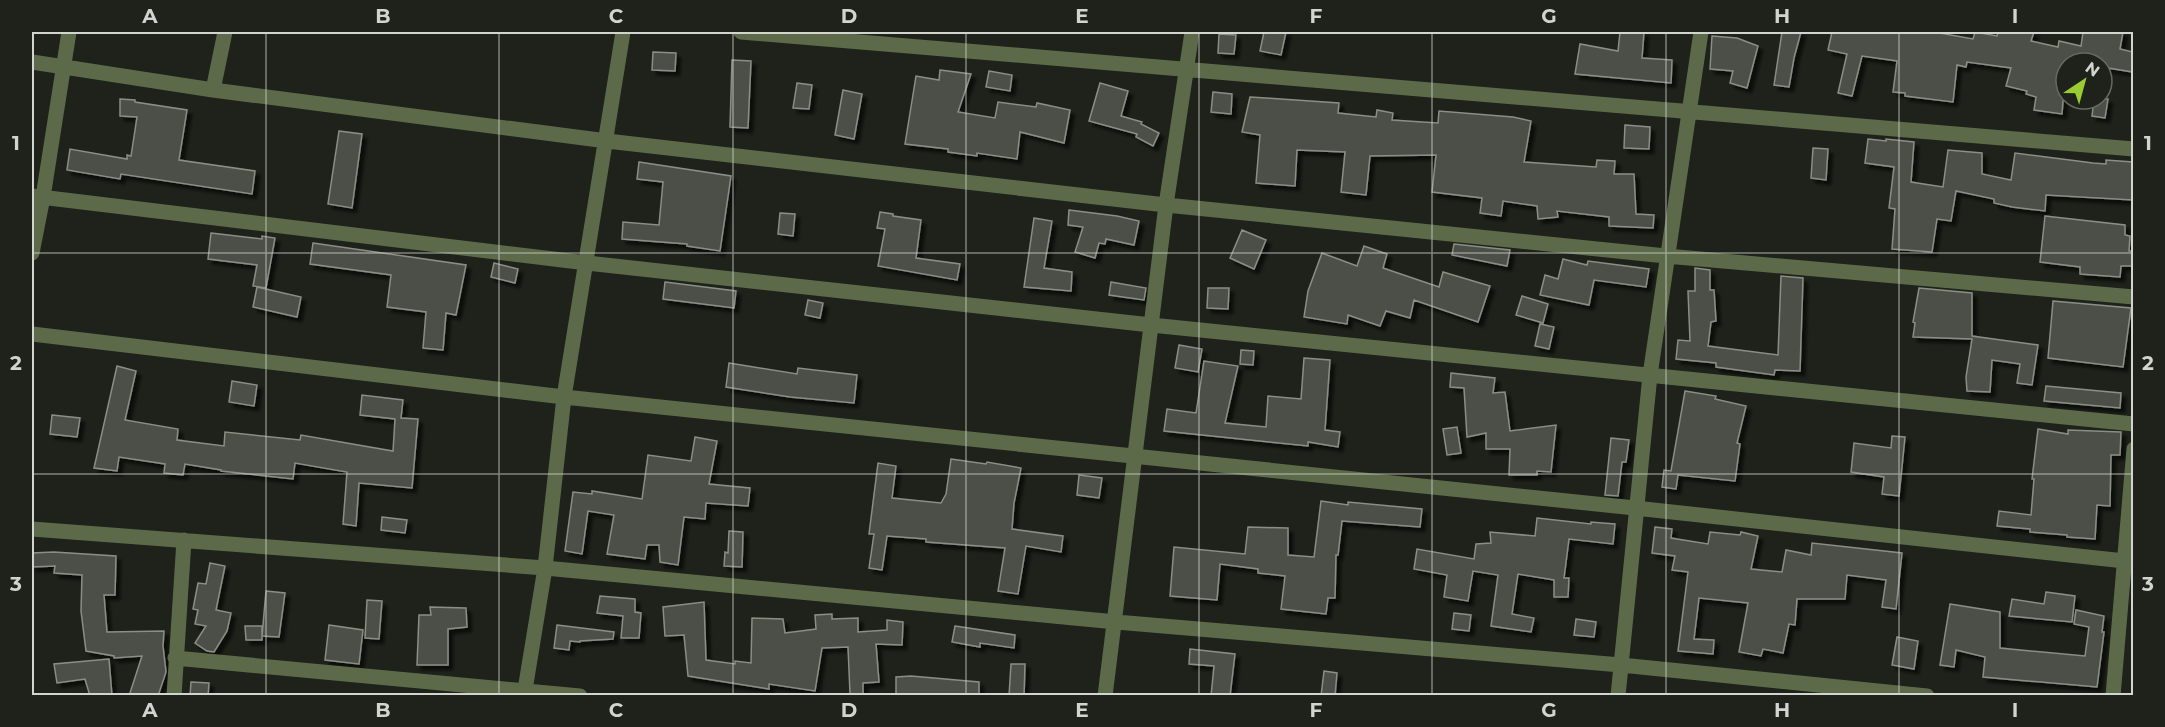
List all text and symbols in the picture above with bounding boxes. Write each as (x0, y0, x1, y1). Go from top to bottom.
text: A (141, 4, 158, 28)
text: B (375, 4, 391, 28)
text: C (609, 4, 624, 28)
text: D (841, 4, 857, 28)
text: E (1075, 4, 1089, 28)
text: F (1310, 4, 1323, 28)
text: G (1541, 4, 1557, 28)
text: H (1774, 4, 1790, 28)
text: I (2012, 4, 2018, 28)
north arrow (2054, 51, 2114, 111)
text: N (2082, 58, 2103, 81)
text: 1 (12, 131, 20, 155)
text: 1 (2144, 131, 2152, 155)
text: 2 (10, 351, 22, 375)
text: 2 (2142, 351, 2154, 375)
text: 3 (9, 572, 22, 596)
text: 3 (2141, 572, 2154, 596)
text: A (141, 698, 158, 722)
text: B (375, 698, 391, 722)
text: C (609, 698, 624, 722)
text: D (841, 698, 857, 722)
text: E (1075, 698, 1089, 722)
text: F (1310, 698, 1323, 722)
text: G (1541, 698, 1557, 722)
text: H (1774, 698, 1790, 722)
text: I (2012, 698, 2018, 722)

